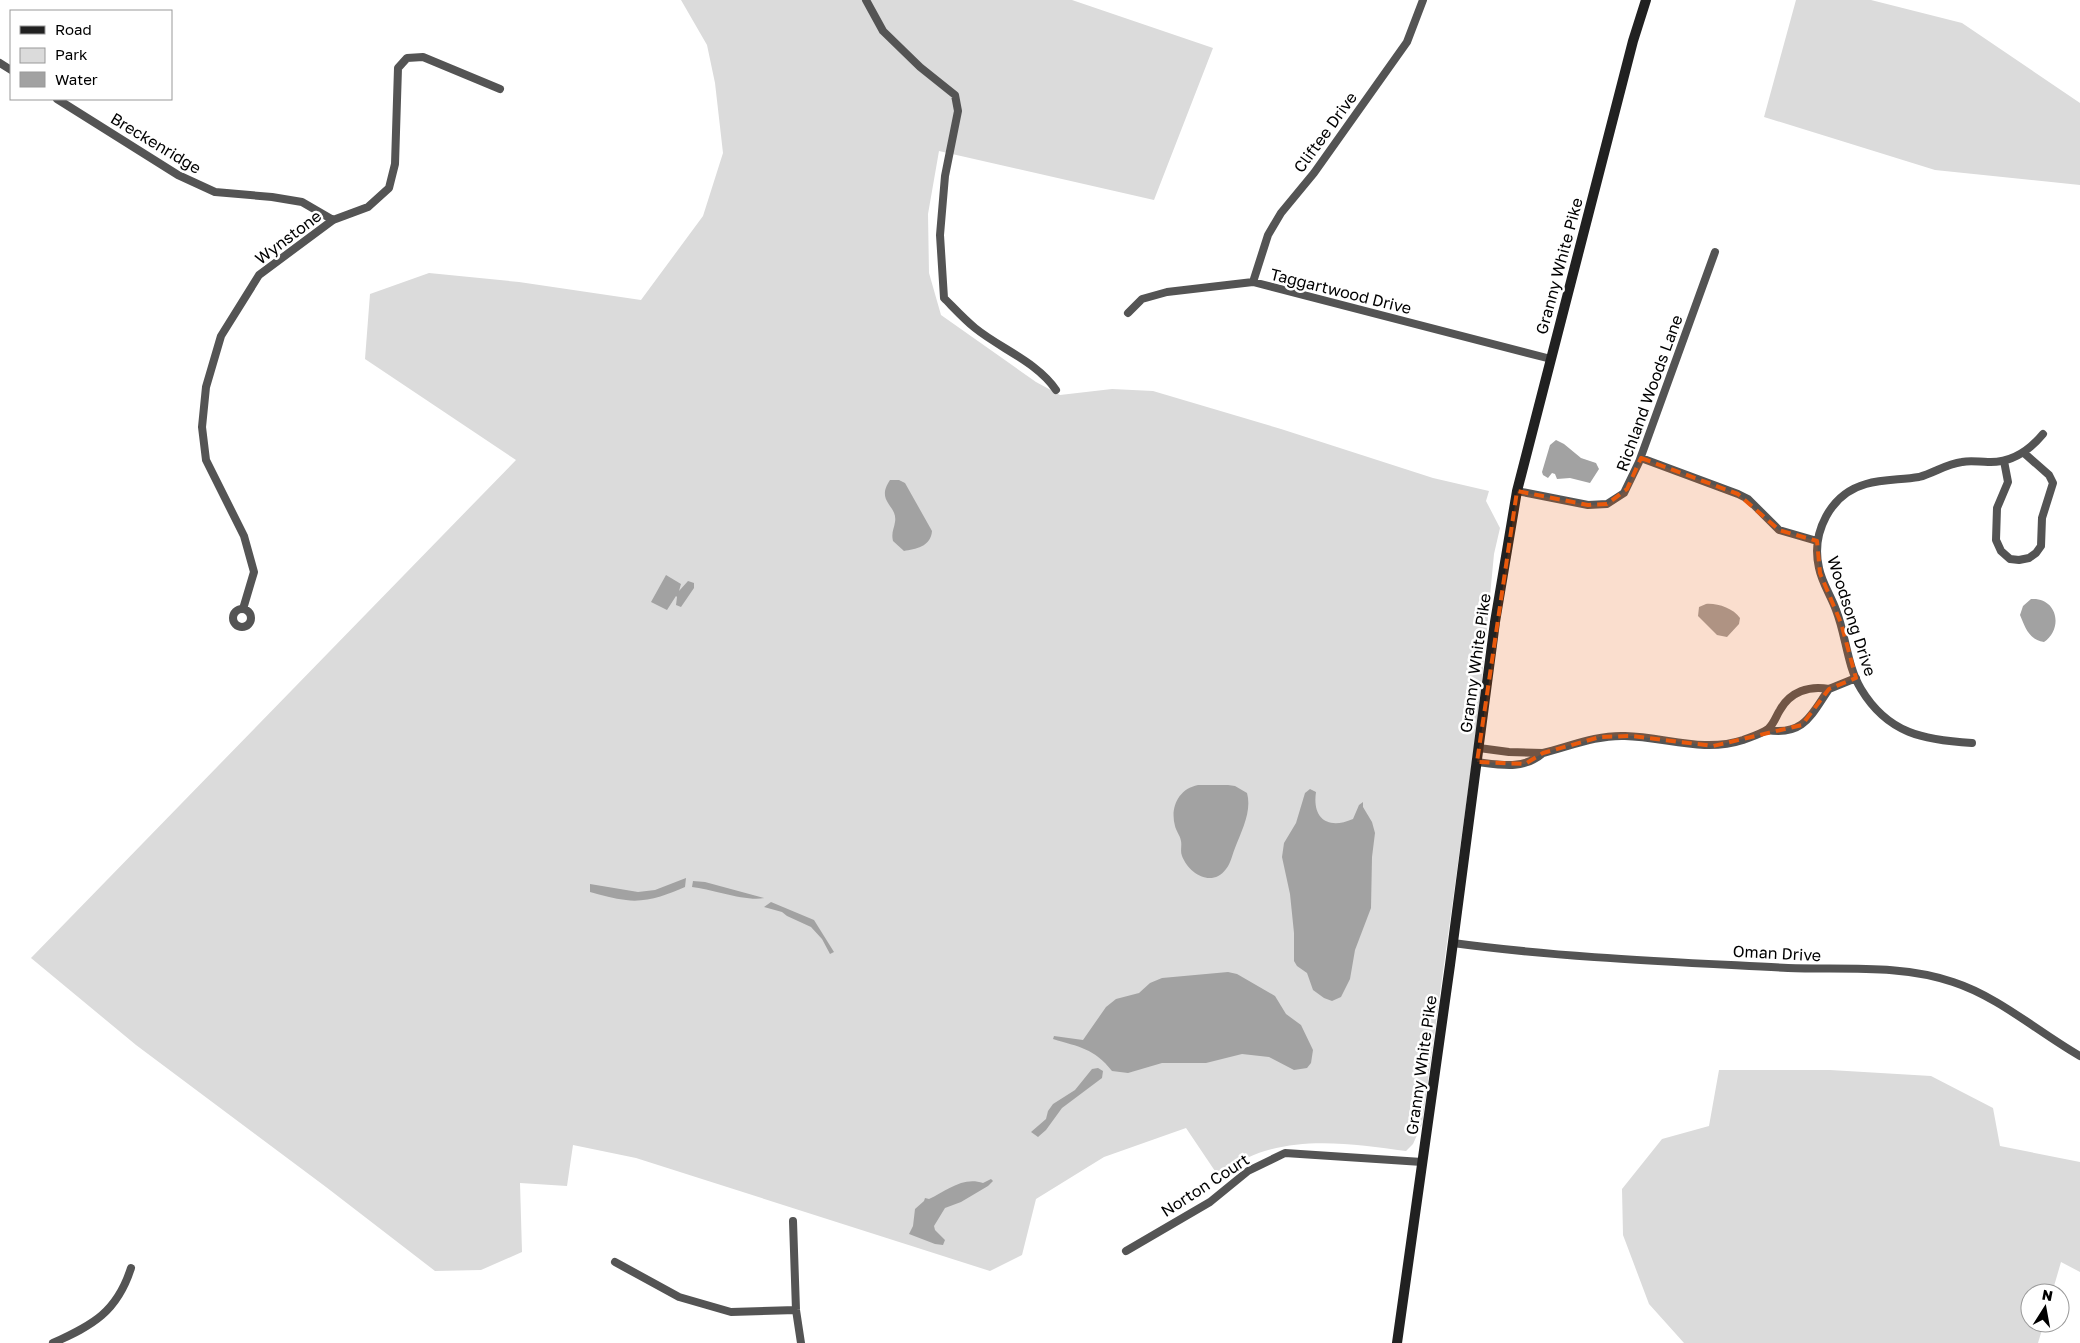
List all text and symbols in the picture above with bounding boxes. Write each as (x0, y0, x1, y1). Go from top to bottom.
legend (10, 10, 172, 100)
text: Road (55, 20, 92, 38)
text: Park (55, 45, 88, 63)
text: Water (55, 70, 98, 88)
street label: Cliftee Drive (1289, 88, 1361, 176)
street label: Breckenridge (107, 108, 205, 178)
street label: Granny White Pike (1531, 195, 1587, 337)
street label: Wynstone (251, 206, 325, 268)
street label: Taggartwood Drive (1268, 264, 1414, 318)
street label: Richland Woods Lane (1611, 312, 1687, 474)
street label: Woodsong Drive (1823, 553, 1881, 679)
street label: Granny White Pike (1455, 592, 1495, 734)
street label: Oman Drive (1732, 941, 1822, 965)
street label: Granny White Pike (1401, 994, 1441, 1136)
street label: Norton Court (1157, 1149, 1253, 1221)
north arrow (2020, 1283, 2070, 1333)
text: N (2041, 1285, 2054, 1304)

